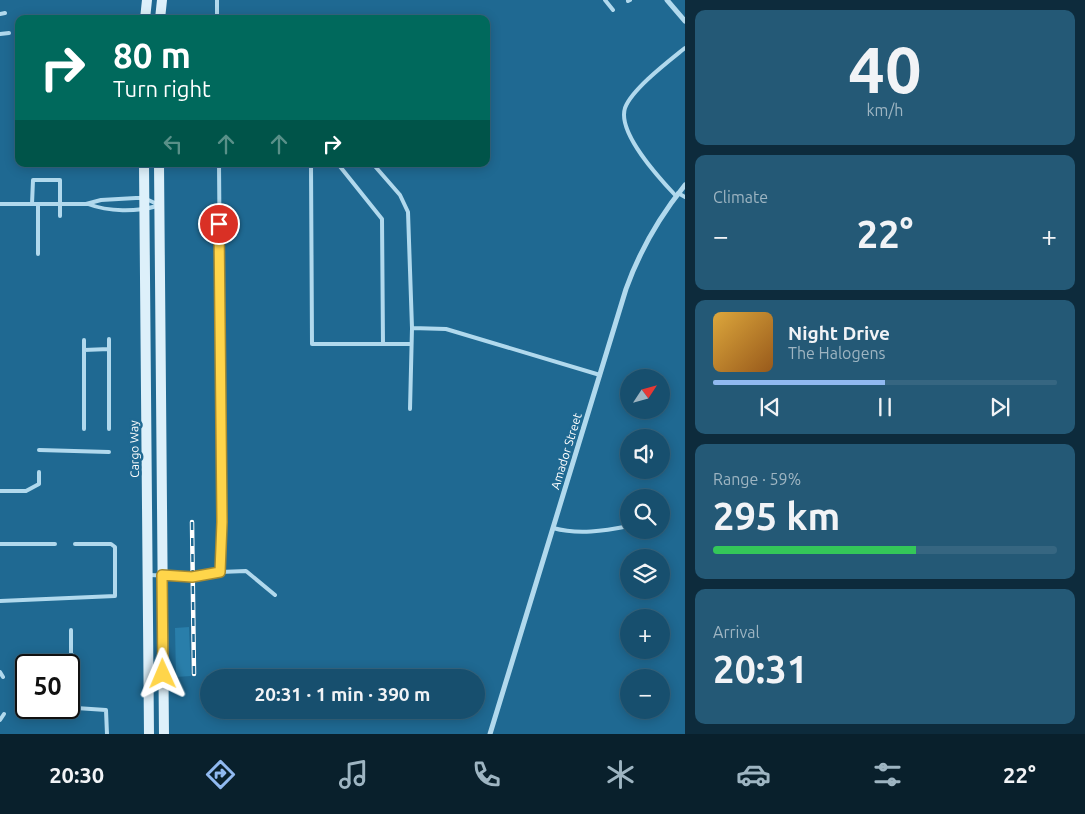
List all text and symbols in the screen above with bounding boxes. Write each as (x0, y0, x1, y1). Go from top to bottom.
text: 40 (848, 32, 922, 105)
icon: right (30, 35, 95, 100)
text: 80 m (113, 35, 191, 75)
text: Turn right (113, 76, 211, 101)
text: km/h (867, 101, 903, 119)
icon: left (159, 130, 187, 158)
icon: ahead (212, 130, 240, 158)
icon: ahead (265, 130, 293, 158)
icon: right (318, 130, 346, 158)
text: Climate (713, 188, 768, 206)
pin (198, 203, 240, 245)
icon: arrive (205, 210, 233, 238)
text: 22° (857, 213, 913, 255)
text: − (713, 220, 729, 251)
text: + (1041, 220, 1057, 251)
text: Night Drive (788, 322, 890, 344)
text: The Halogens (788, 344, 886, 362)
north arrow (620, 369, 670, 419)
map controls (620, 369, 670, 719)
icon: previous (756, 393, 784, 421)
icon: pause (871, 393, 899, 421)
icon: next (986, 393, 1014, 421)
street label: Amador Street (548, 411, 584, 491)
street label: Cargo Way (127, 420, 141, 478)
button: sound (620, 429, 670, 479)
text: Range · 59% (713, 470, 801, 488)
button: search (620, 489, 670, 539)
text: 295 km (713, 495, 840, 537)
button: layers (620, 549, 670, 599)
button: + (620, 609, 670, 659)
text: Arrival (713, 623, 760, 641)
position arrow (136, 647, 188, 699)
text: 20:31 (713, 648, 808, 690)
speed limit sign: 50 (15, 654, 80, 719)
button: − (620, 669, 670, 719)
text: 20:31 · 1 min · 390 m (255, 683, 430, 705)
icon: directions (203, 757, 238, 792)
icon: music (336, 757, 371, 792)
icon: phone (469, 757, 504, 792)
icon: climate (603, 757, 638, 792)
icon: car (736, 757, 771, 792)
icon: filters (870, 757, 905, 792)
text: 20:30 (49, 762, 104, 787)
text: 22° (1003, 762, 1036, 787)

